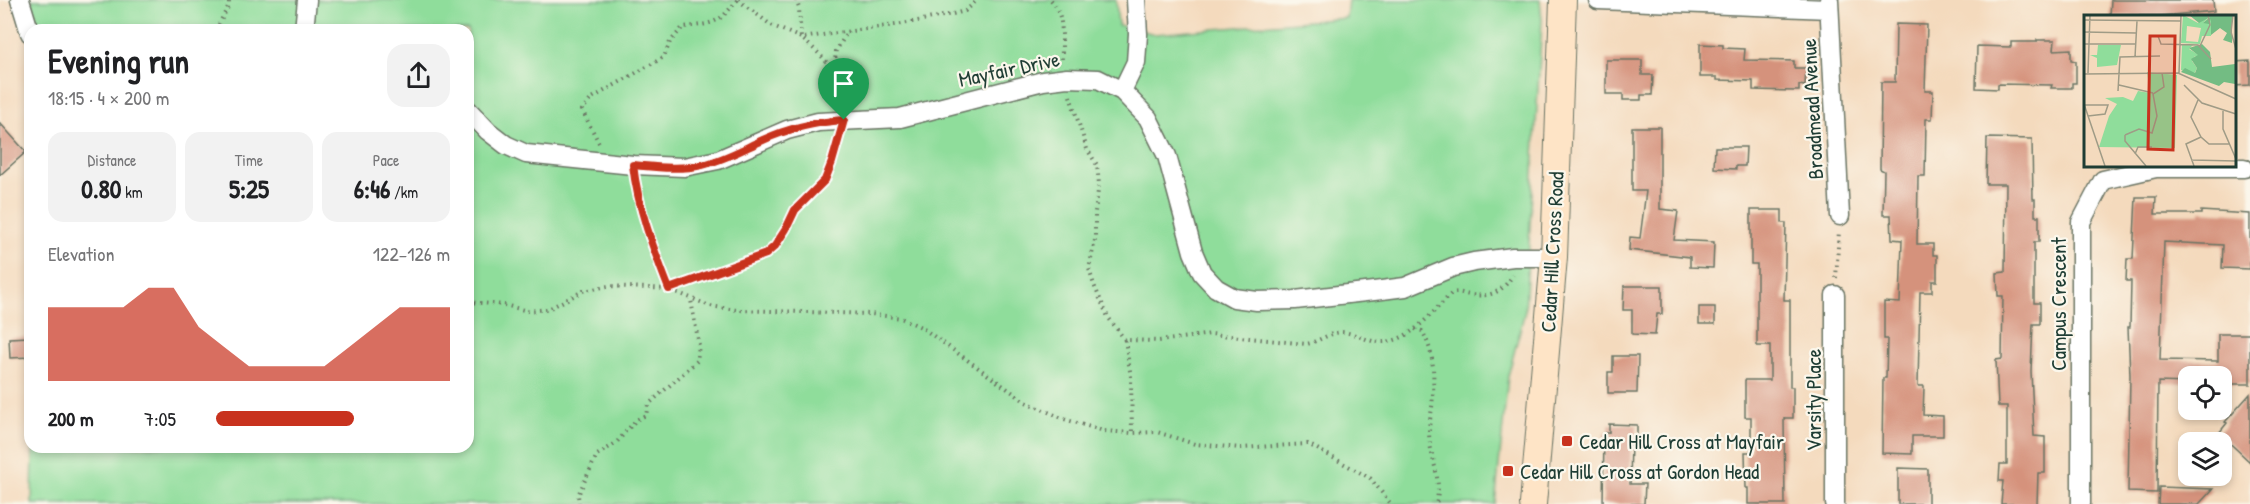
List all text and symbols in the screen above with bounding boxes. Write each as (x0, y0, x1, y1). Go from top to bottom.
inset map (2084, 15, 2235, 166)
street label: Broadmead Avenue (1794, 38, 1830, 180)
text: Evening run (48, 39, 189, 83)
button: share (387, 44, 450, 107)
street label: Mayfair Drive (956, 44, 1062, 94)
pin (818, 58, 869, 120)
icon: arrive (827, 67, 860, 100)
text: 18:15 · 4 × 200 m (48, 84, 169, 111)
text: Distance (88, 149, 136, 171)
text: Time (235, 149, 263, 171)
text: Pace (373, 149, 399, 171)
text: 0.80 (81, 171, 121, 206)
text: 5:25 (229, 171, 269, 206)
text: 6:46 (354, 171, 390, 206)
street label: Cedar Hill Cross Road (1533, 171, 1571, 333)
text: km (121, 181, 143, 203)
text: /km (390, 181, 418, 203)
street label: Campus Crescent (2044, 236, 2073, 371)
text: Elevation (48, 240, 114, 267)
text: 122–126 m (373, 240, 450, 267)
street label: Varsity Place (1799, 349, 1828, 451)
map controls (2178, 366, 2232, 486)
button: locate (2178, 366, 2232, 420)
text: 200 m (48, 405, 93, 432)
text: 7:05 (144, 405, 176, 432)
place label: Cedar Hill Cross at Mayfair (1579, 427, 1784, 456)
button: layers (2178, 432, 2232, 486)
marker: Cedar Hill Cross at Mayfair (1560, 434, 1574, 448)
place label: Cedar Hill Cross at Gordon Head (1520, 457, 1759, 486)
marker: Cedar Hill Cross at Gordon Head (1501, 464, 1515, 478)

